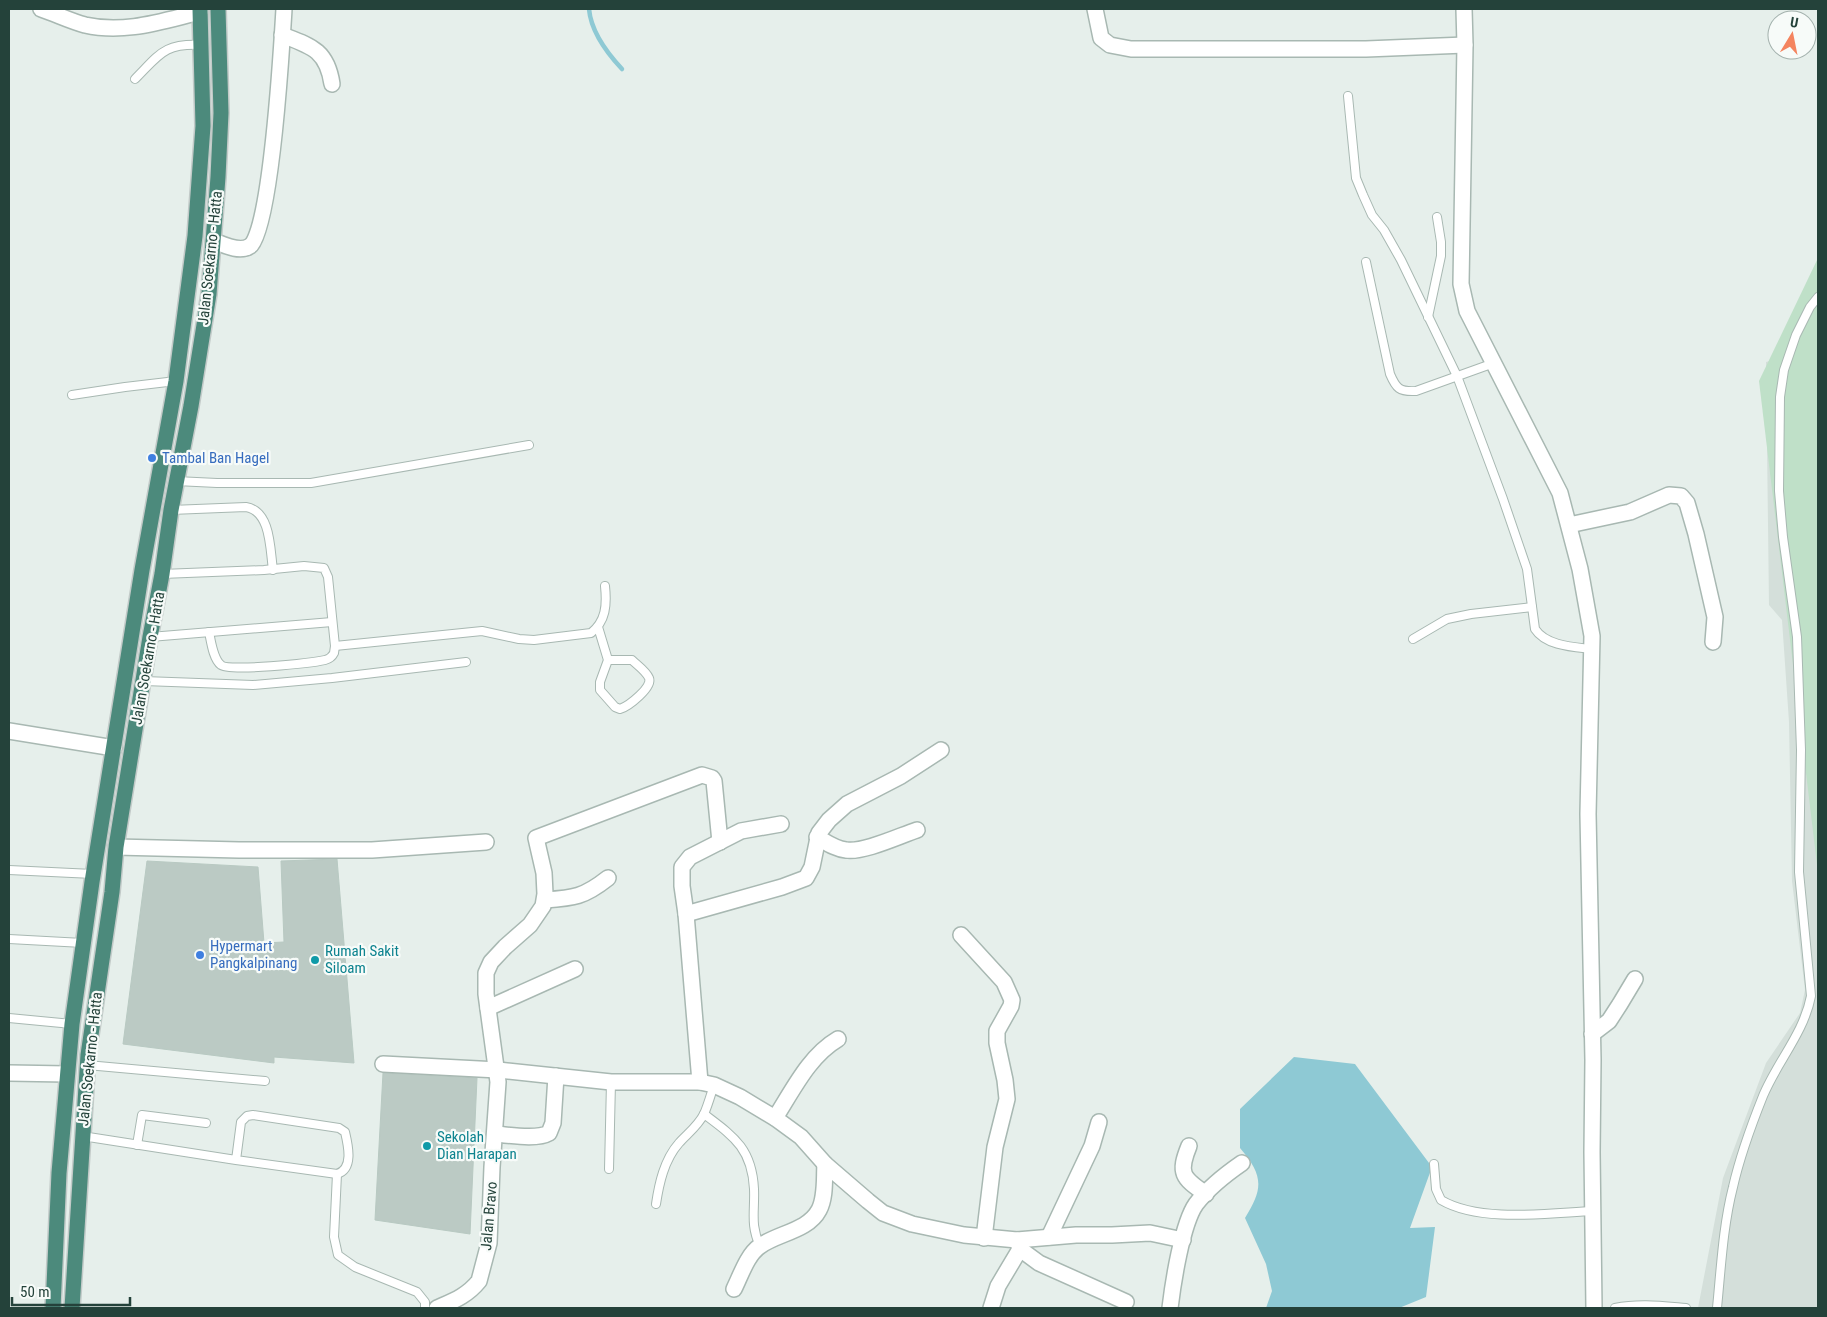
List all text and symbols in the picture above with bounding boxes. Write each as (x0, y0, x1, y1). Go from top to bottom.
north arrow (1767, 10, 1817, 60)
text: U (1789, 14, 1800, 31)
street label: Jalan Soekarno - Hatta (194, 190, 226, 326)
place label: Tambal Ban Hagel (162, 449, 269, 467)
marker: Tambal Ban Hagel (146, 452, 158, 464)
street label: Jalan Soekarno - Hatta (127, 590, 169, 726)
place label: Hypermart Pangkalpinang (210, 937, 297, 972)
place label: Rumah Sakit Siloam (325, 942, 399, 977)
marker: Hypermart Pangkalpinang (194, 949, 206, 961)
marker: Rumah Sakit Siloam (309, 954, 321, 966)
street label: Jalan Soekarno - Hatta (74, 991, 106, 1127)
place label: Sekolah Dian Harapan (437, 1128, 517, 1163)
marker: Sekolah Dian Harapan (421, 1140, 433, 1152)
street label: Jalan Bravo (477, 1181, 501, 1251)
scale bar (12, 1274, 130, 1306)
text: 50 m (20, 1283, 50, 1301)

